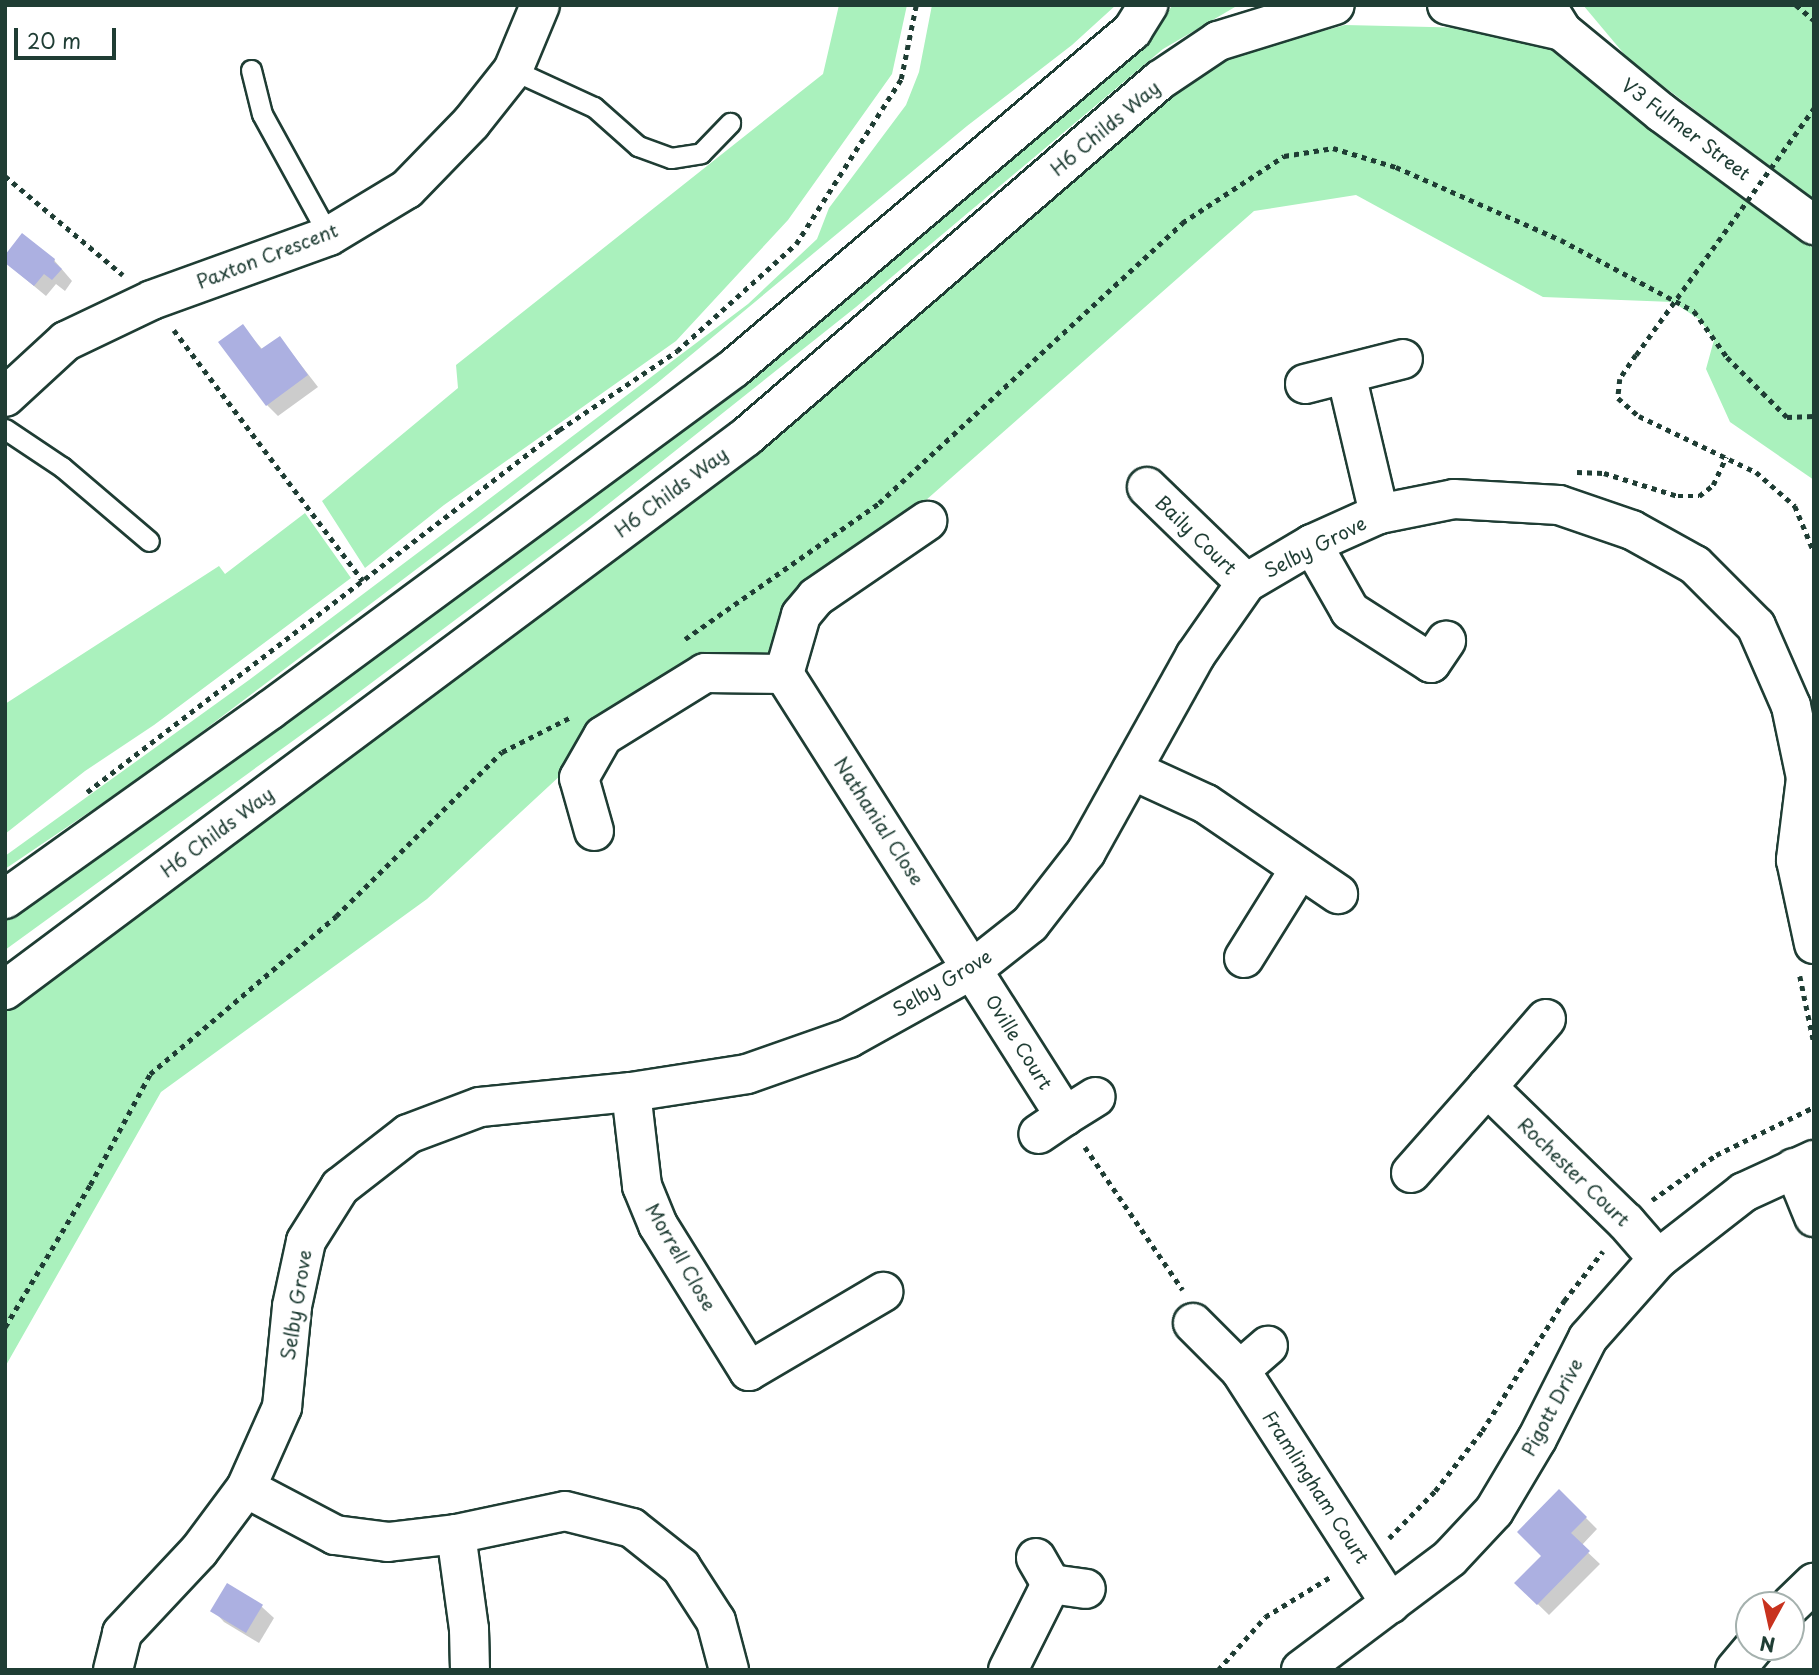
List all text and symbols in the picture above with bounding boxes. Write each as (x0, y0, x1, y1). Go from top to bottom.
scale bar (18, 14, 119, 58)
text: 20 m (27, 24, 81, 56)
street label: V3 Fulmer Street (1616, 72, 1756, 186)
street label: H6 Childs Way (1045, 75, 1165, 181)
street label: Paxton Crescent (193, 218, 341, 294)
street label: H6 Childs Way (609, 442, 733, 542)
street label: Baily Court (1150, 490, 1242, 580)
street label: Selby Grove (1260, 511, 1370, 583)
street label: Nathanial Close (829, 753, 929, 889)
street label: H6 Childs Way (155, 782, 279, 882)
street label: Selby Grove (888, 944, 996, 1022)
street label: Oville Court (981, 990, 1057, 1094)
street label: Rochester Court (1513, 1113, 1635, 1231)
street label: Morrell Close (641, 1199, 721, 1315)
street label: Selby Grove (276, 1248, 316, 1362)
street label: Pigott Drive (1517, 1354, 1587, 1460)
street label: Framlingham Court (1258, 1406, 1374, 1568)
north arrow (1735, 1591, 1805, 1661)
text: N (1758, 1630, 1777, 1660)

